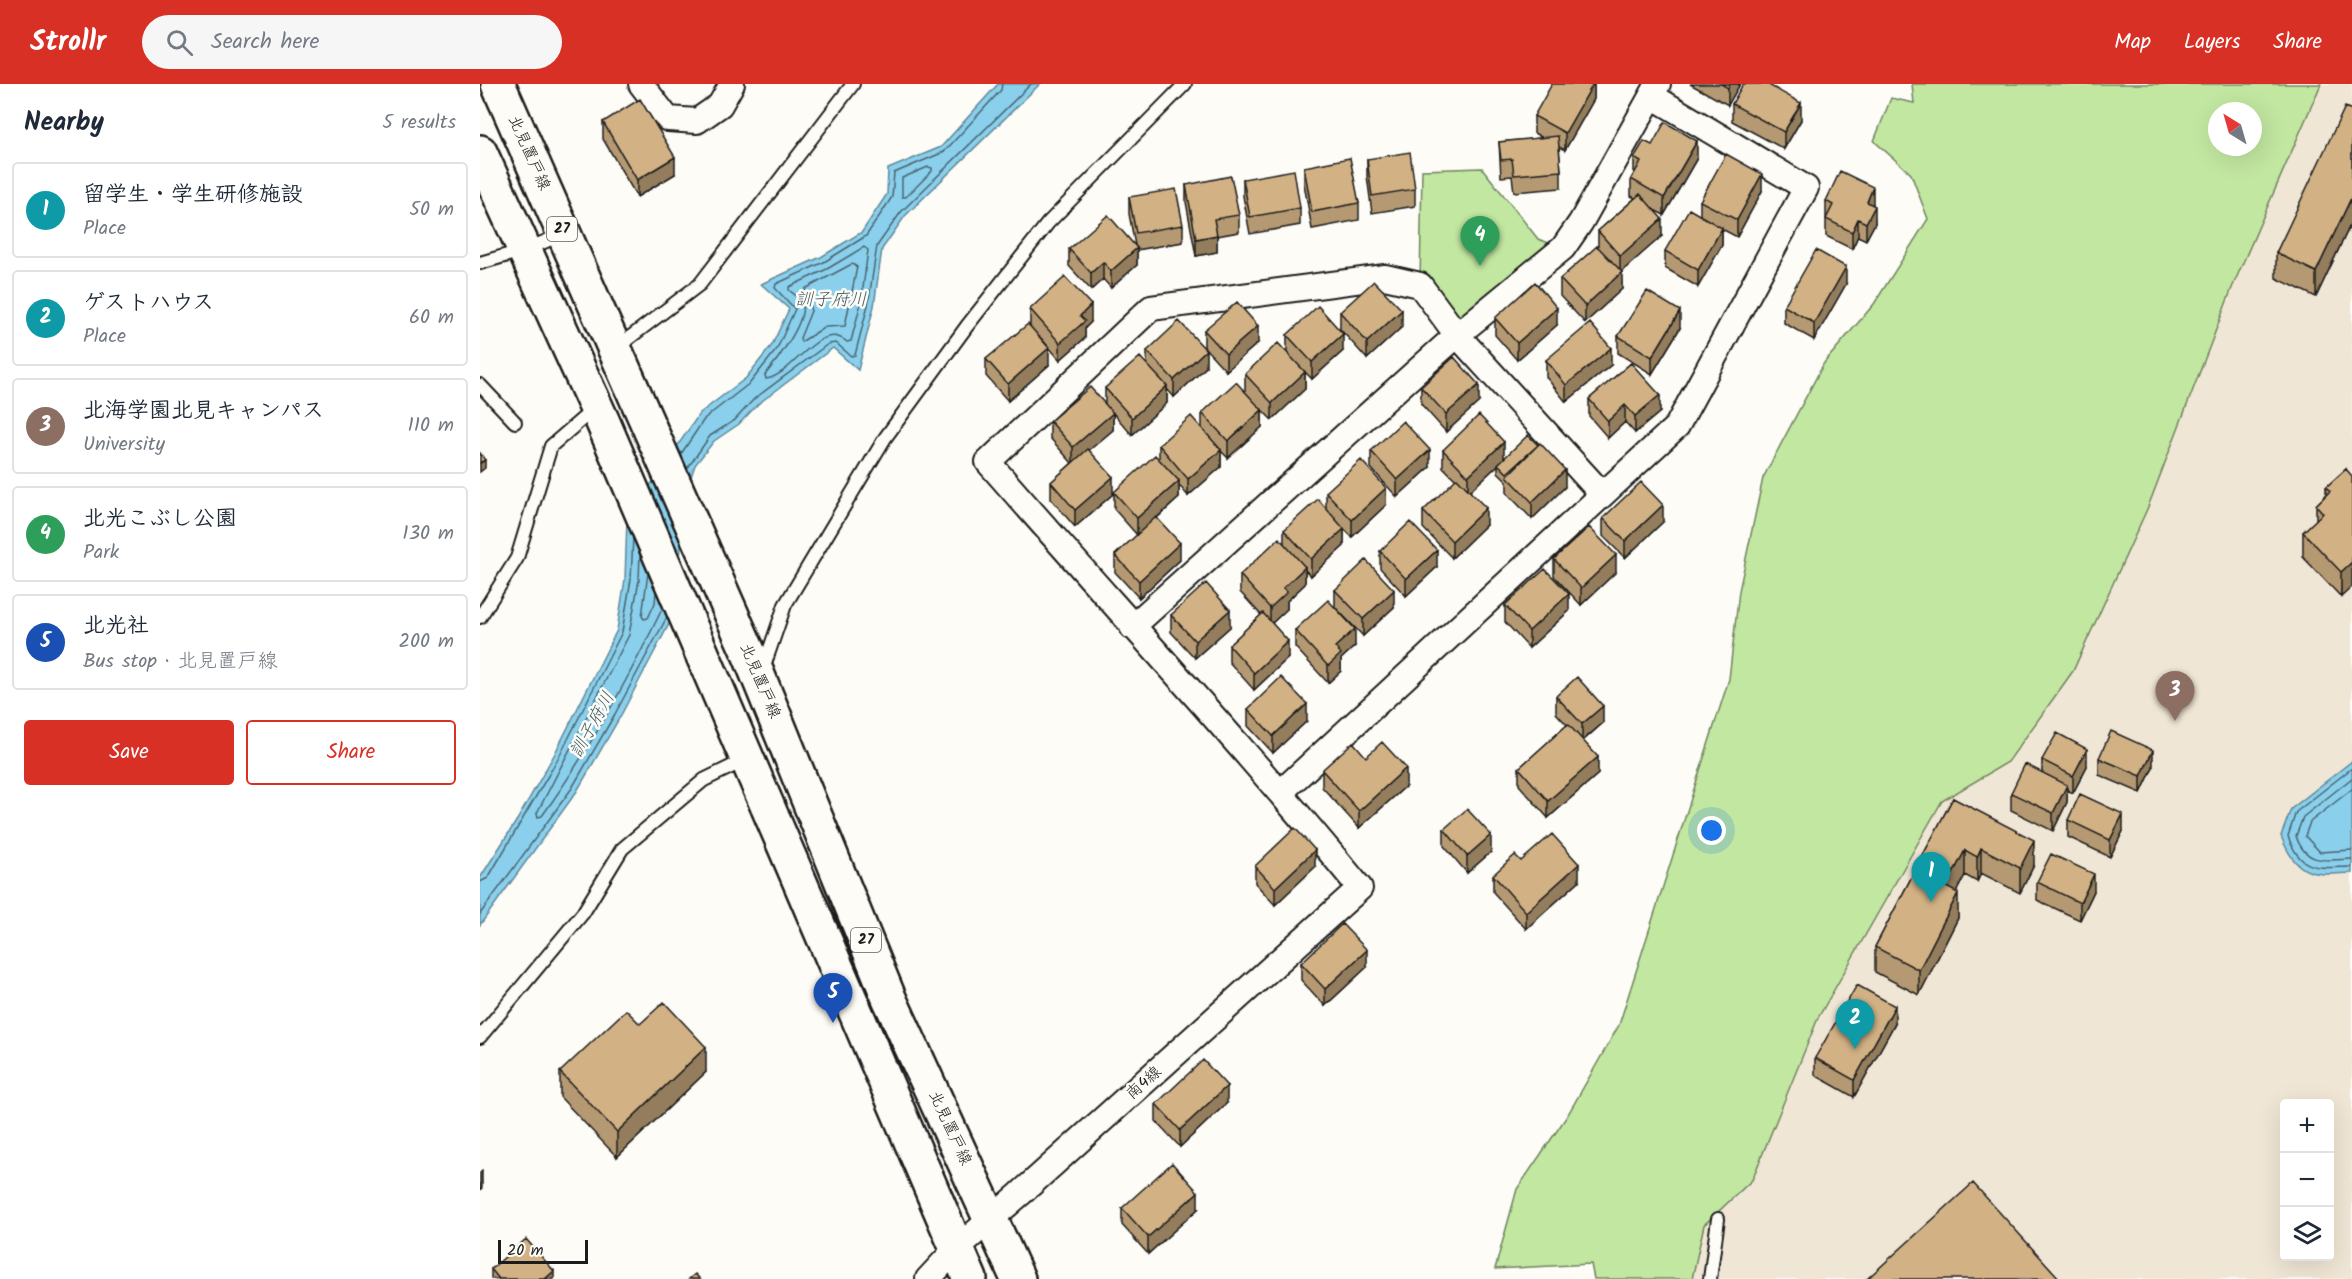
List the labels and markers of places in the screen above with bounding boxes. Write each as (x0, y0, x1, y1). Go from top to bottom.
pin: 4 (1460, 216, 1500, 266)
pin: 3 (2156, 672, 2194, 721)
pin: 1 (1912, 852, 1950, 902)
pin: 5 (814, 974, 852, 1023)
pin: 2 (1836, 1000, 1874, 1049)

